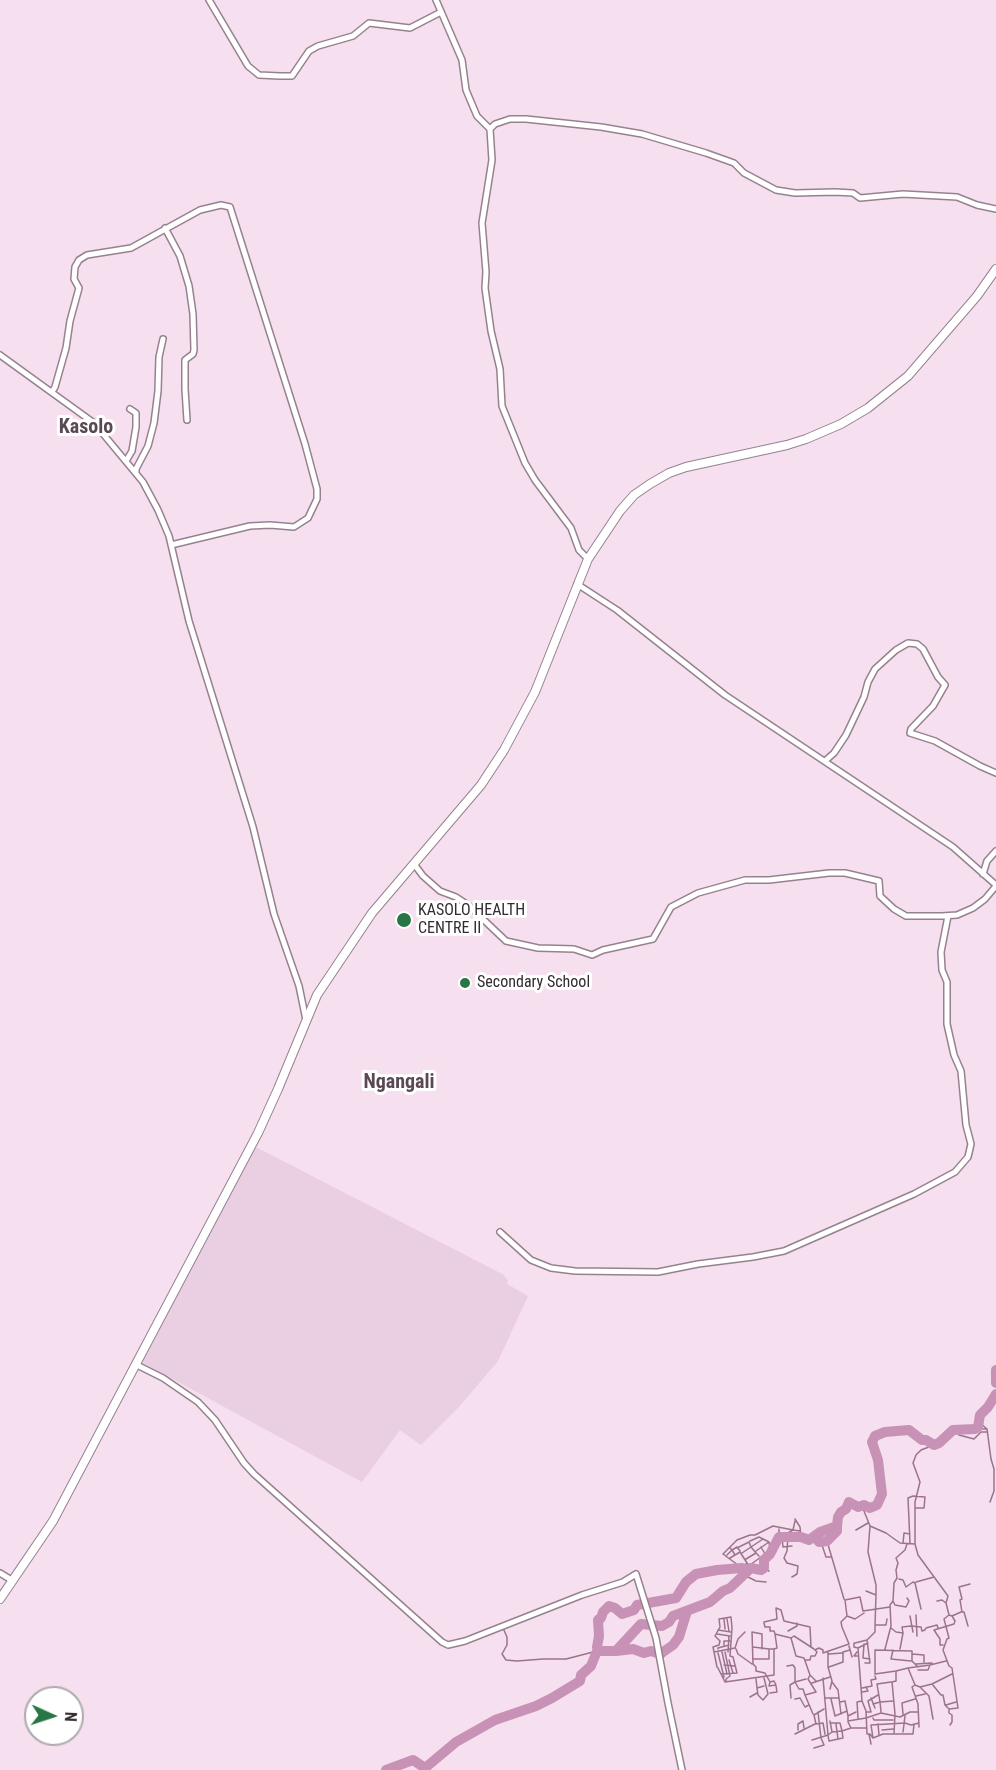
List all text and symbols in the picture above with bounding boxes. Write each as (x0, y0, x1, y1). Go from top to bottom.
district label: Kasolo (59, 416, 113, 440)
place label: KASOLO HEALTH CENTRE II (418, 901, 525, 939)
marker: KASOLO HEALTH CENTRE II (395, 911, 413, 929)
place label: Secondary School (477, 973, 590, 993)
marker: Secondary School (458, 976, 472, 990)
district label: Ngangali (363, 1071, 435, 1095)
north arrow (24, 1686, 84, 1746)
text: N (61, 1711, 80, 1722)

